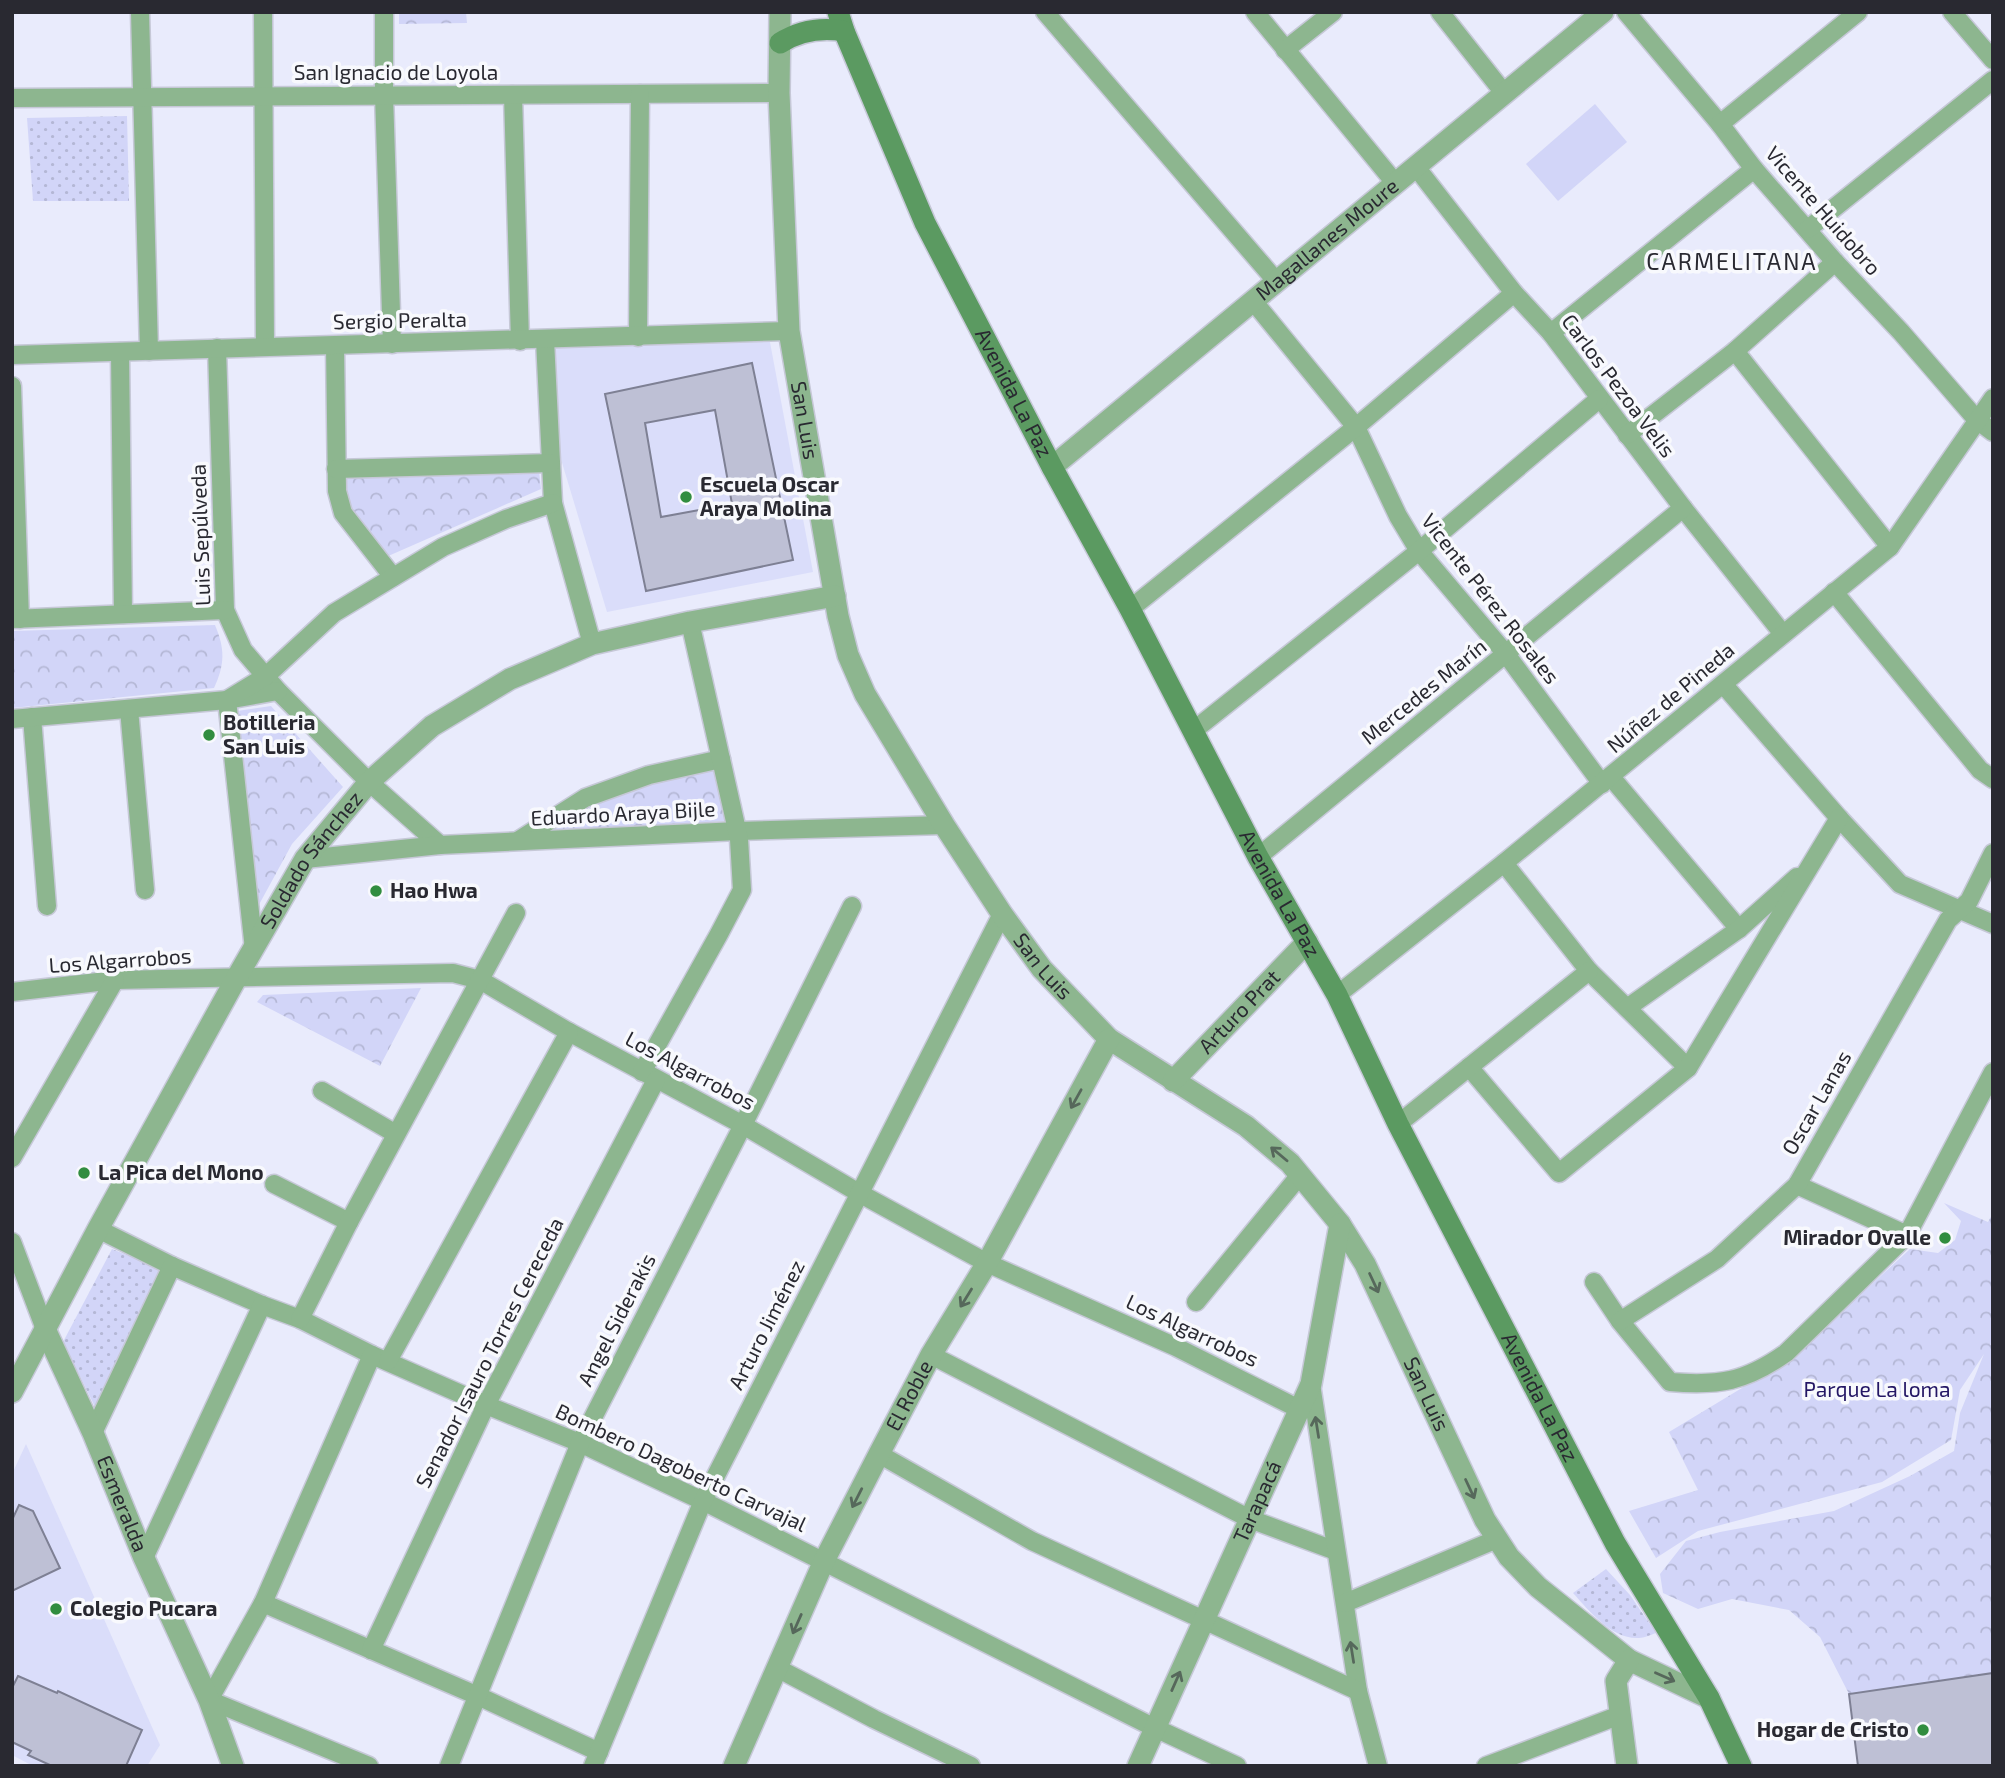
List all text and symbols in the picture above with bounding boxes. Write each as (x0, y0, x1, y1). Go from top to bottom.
street label: San Ignacio de Loyola (294, 59, 498, 84)
street label: Vicente Huidobro (1761, 140, 1887, 280)
street label: Magallanes Moure (1250, 172, 1403, 305)
district label: CARMELITANA (1646, 247, 1818, 275)
street label: Sergio Peralta (333, 306, 467, 333)
street label: Carlos Pezoa Velis (1557, 309, 1681, 462)
street label: Avenida La Paz (971, 323, 1059, 461)
street label: San Luis (787, 379, 825, 461)
street label: Luis Sepúlveda (185, 464, 214, 607)
place label: Escuela Oscar Araya Molina (700, 471, 839, 521)
marker: Escuela Oscar Araya Molina (678, 489, 694, 505)
street label: Vicente Pérez Rosales (1417, 508, 1565, 688)
street label: Mercedes Marín (1355, 633, 1491, 749)
street label: Núñez de Pineda (1601, 636, 1739, 757)
place label: Botilleria San Luis (223, 709, 316, 758)
marker: Botilleria San Luis (201, 727, 217, 743)
street label: Soldado Sánchez (254, 786, 367, 932)
street label: Eduardo Araya Bijle (530, 795, 716, 831)
street label: Avenida La Paz (1235, 825, 1327, 961)
place label: Hao Hwa (390, 877, 478, 902)
marker: Hao Hwa (368, 883, 384, 899)
street label: San Luis (1009, 928, 1078, 1004)
street label: Los Algarrobos (48, 942, 192, 977)
street label: Arturo Prat (1193, 964, 1285, 1058)
street label: Los Algarrobos (622, 1025, 760, 1114)
street label: Oscar Lanas (1776, 1046, 1855, 1159)
one-way arrow (1069, 1088, 1082, 1109)
one-way arrow (1271, 1146, 1289, 1161)
place label: La Pica del Mono (98, 1159, 264, 1184)
marker: La Pica del Mono (76, 1165, 92, 1181)
street label: Senador Isauro Torres Cereceda (409, 1213, 568, 1492)
place label: Mirador Ovalle (1783, 1224, 1931, 1249)
marker: Mirador Ovalle (1937, 1230, 1953, 1246)
street label: Angel Siderakis (572, 1249, 660, 1390)
street label: Arturo Jiménez (722, 1255, 809, 1393)
one-way arrow (1367, 1272, 1381, 1293)
one-way arrow (958, 1288, 973, 1307)
street label: Los Algarrobos (1123, 1288, 1263, 1371)
street label: Avenida La Paz (1497, 1328, 1585, 1466)
street label: San Luis (1399, 1353, 1455, 1435)
street label: El Roble (879, 1355, 937, 1435)
park label: Parque La loma (1803, 1376, 1951, 1401)
street label: Bombero Dagoberto Carvajal (552, 1397, 812, 1537)
one-way arrow (1311, 1416, 1324, 1439)
street label: Esmeralda (92, 1451, 154, 1555)
street label: Tarapacá (1227, 1456, 1286, 1546)
one-way arrow (1464, 1478, 1477, 1499)
one-way arrow (849, 1487, 863, 1508)
place label: Colegio Pucara (70, 1595, 217, 1620)
marker: Colegio Pucara (48, 1601, 64, 1617)
one-way arrow (790, 1612, 803, 1634)
one-way arrow (1345, 1641, 1358, 1663)
one-way arrow (1654, 1670, 1675, 1684)
one-way arrow (1170, 1671, 1183, 1692)
place label: Hogar de Cristo (1757, 1716, 1909, 1741)
marker: Hogar de Cristo (1915, 1722, 1931, 1738)

